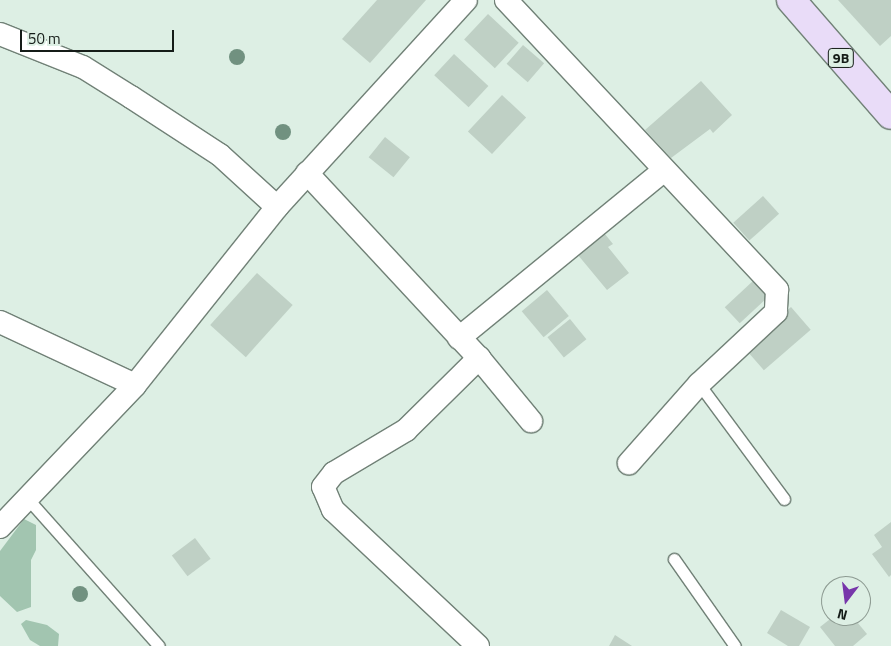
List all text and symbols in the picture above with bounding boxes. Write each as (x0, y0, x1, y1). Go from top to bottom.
scale bar (22, 20, 176, 52)
text: 50 m (28, 27, 61, 50)
road number: 9B (827, 46, 855, 70)
north arrow (821, 576, 871, 626)
text: N (835, 604, 850, 626)

